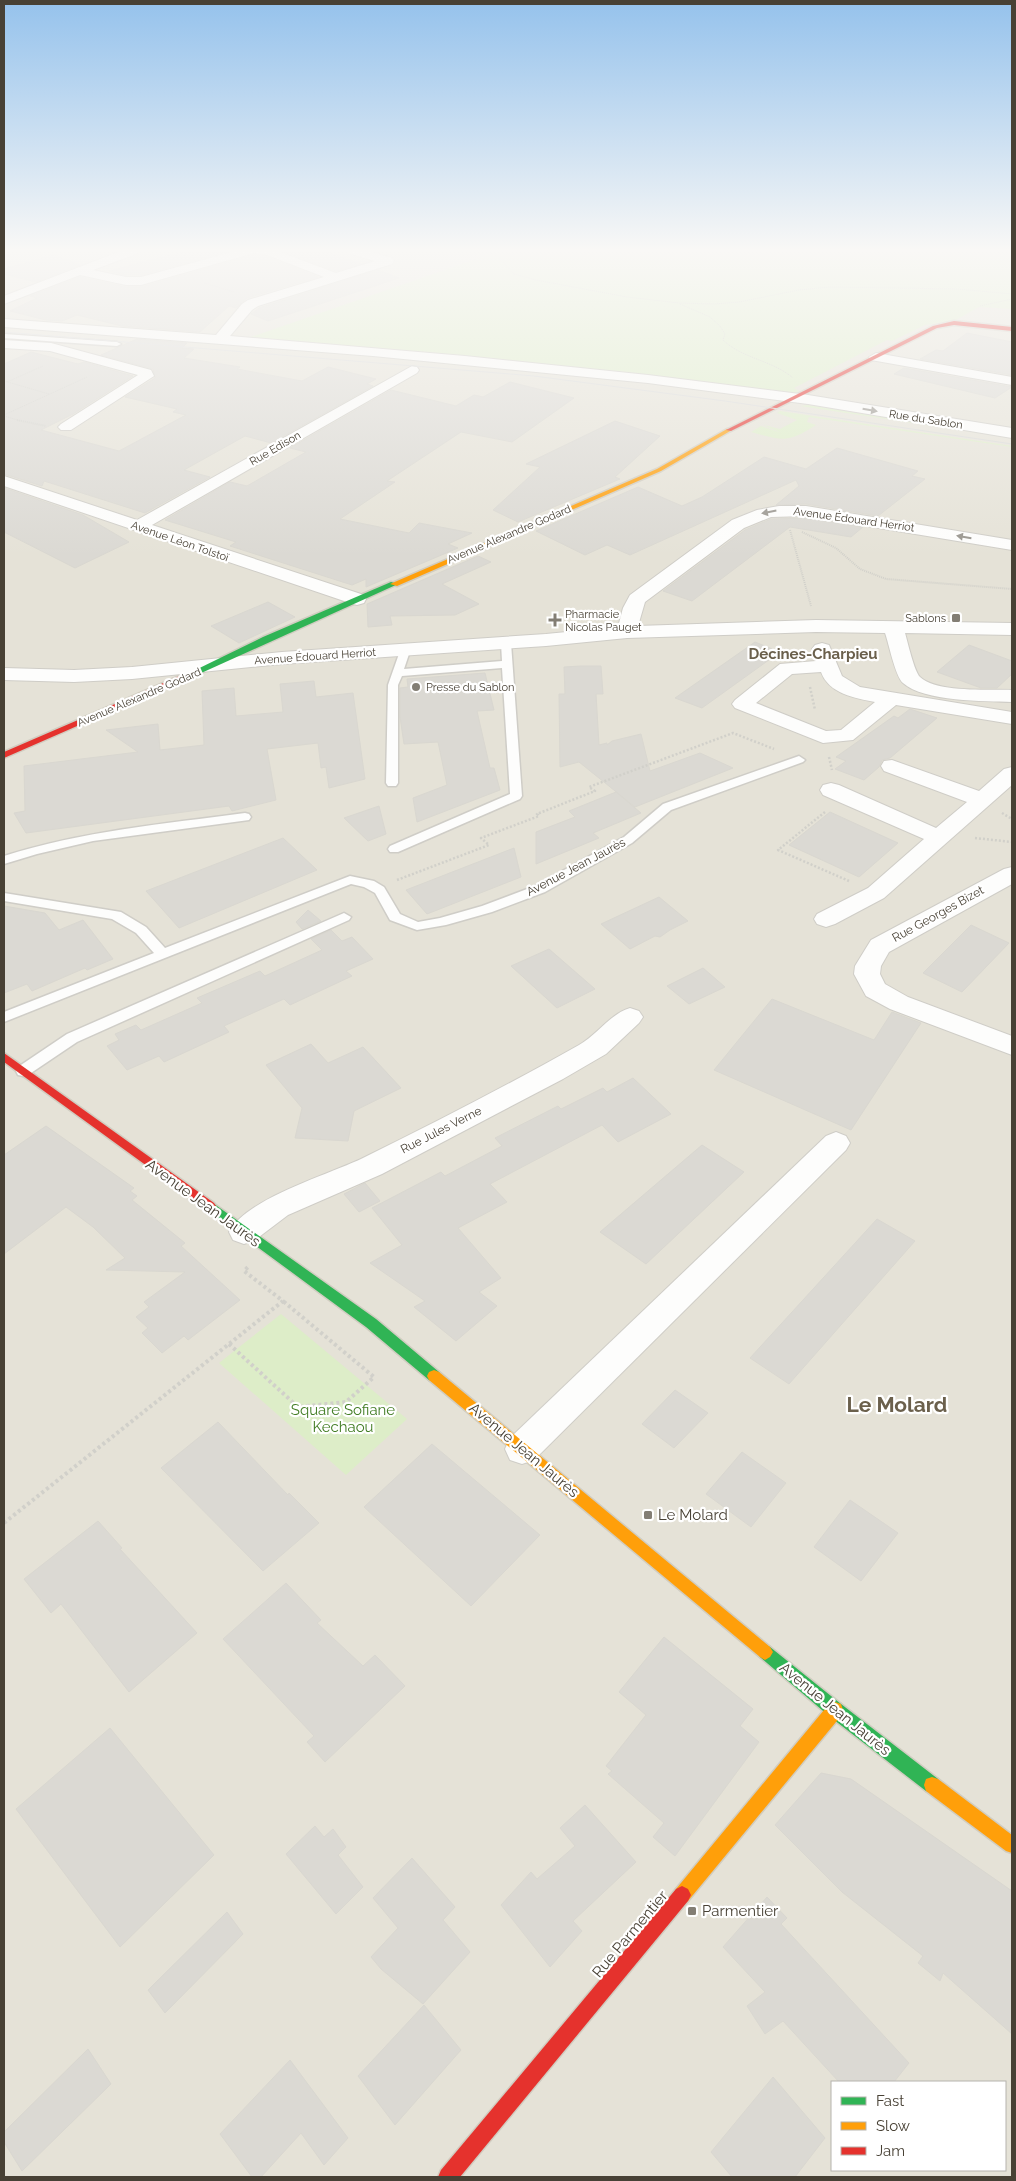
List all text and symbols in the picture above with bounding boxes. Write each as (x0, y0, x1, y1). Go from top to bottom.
one-way arrow (863, 407, 879, 415)
street label: Rue du Sablon (888, 407, 964, 432)
street label: Rue Edison (247, 429, 303, 468)
street label: Avenue Alexandre Godard (445, 502, 573, 566)
street label: Avenue Édouard Herriot (793, 504, 916, 534)
one-way arrow (762, 508, 777, 516)
street label: Avenue Léon Tolstoï (129, 519, 231, 564)
one-way arrow (956, 532, 972, 540)
place label: Pharmacie Nicolas Pauget (565, 608, 642, 634)
place label: Sablons (905, 612, 946, 625)
marker: Sablons (950, 612, 962, 624)
marker: Pharmacie Nicolas Pauget (549, 614, 561, 626)
street label: Avenue Édouard Herriot (254, 645, 377, 667)
district label: Décines-Charpieu (748, 645, 878, 663)
street label: Avenue Alexandre Godard (75, 665, 203, 729)
marker: Presse du Sablon (410, 681, 422, 693)
place label: Presse du Sablon (426, 681, 514, 694)
street label: Avenue Jean Jaurès (524, 835, 628, 899)
street label: Rue Georges Bizet (890, 883, 986, 945)
street label: Rue Jules Verne (398, 1104, 484, 1156)
street label: Avenue Jean Jaurès (142, 1155, 264, 1251)
district label: Le Molard (847, 1392, 947, 1417)
street label: Avenue Jean Jaurès (466, 1399, 582, 1501)
park label: Square Sofiane Kechaou (291, 1401, 395, 1436)
place label: Le Molard (658, 1506, 728, 1524)
marker: Le Molard (642, 1509, 654, 1521)
street label: Avenue Jean Jaurès (776, 1659, 894, 1759)
street label: Rue Parmentier (589, 1886, 672, 1981)
place label: Parmentier (702, 1902, 779, 1920)
marker: Parmentier (686, 1905, 698, 1917)
legend (831, 2081, 1006, 2171)
text: Fast (876, 2092, 904, 2110)
text: Slow (876, 2117, 910, 2135)
text: Jam (876, 2142, 905, 2160)

